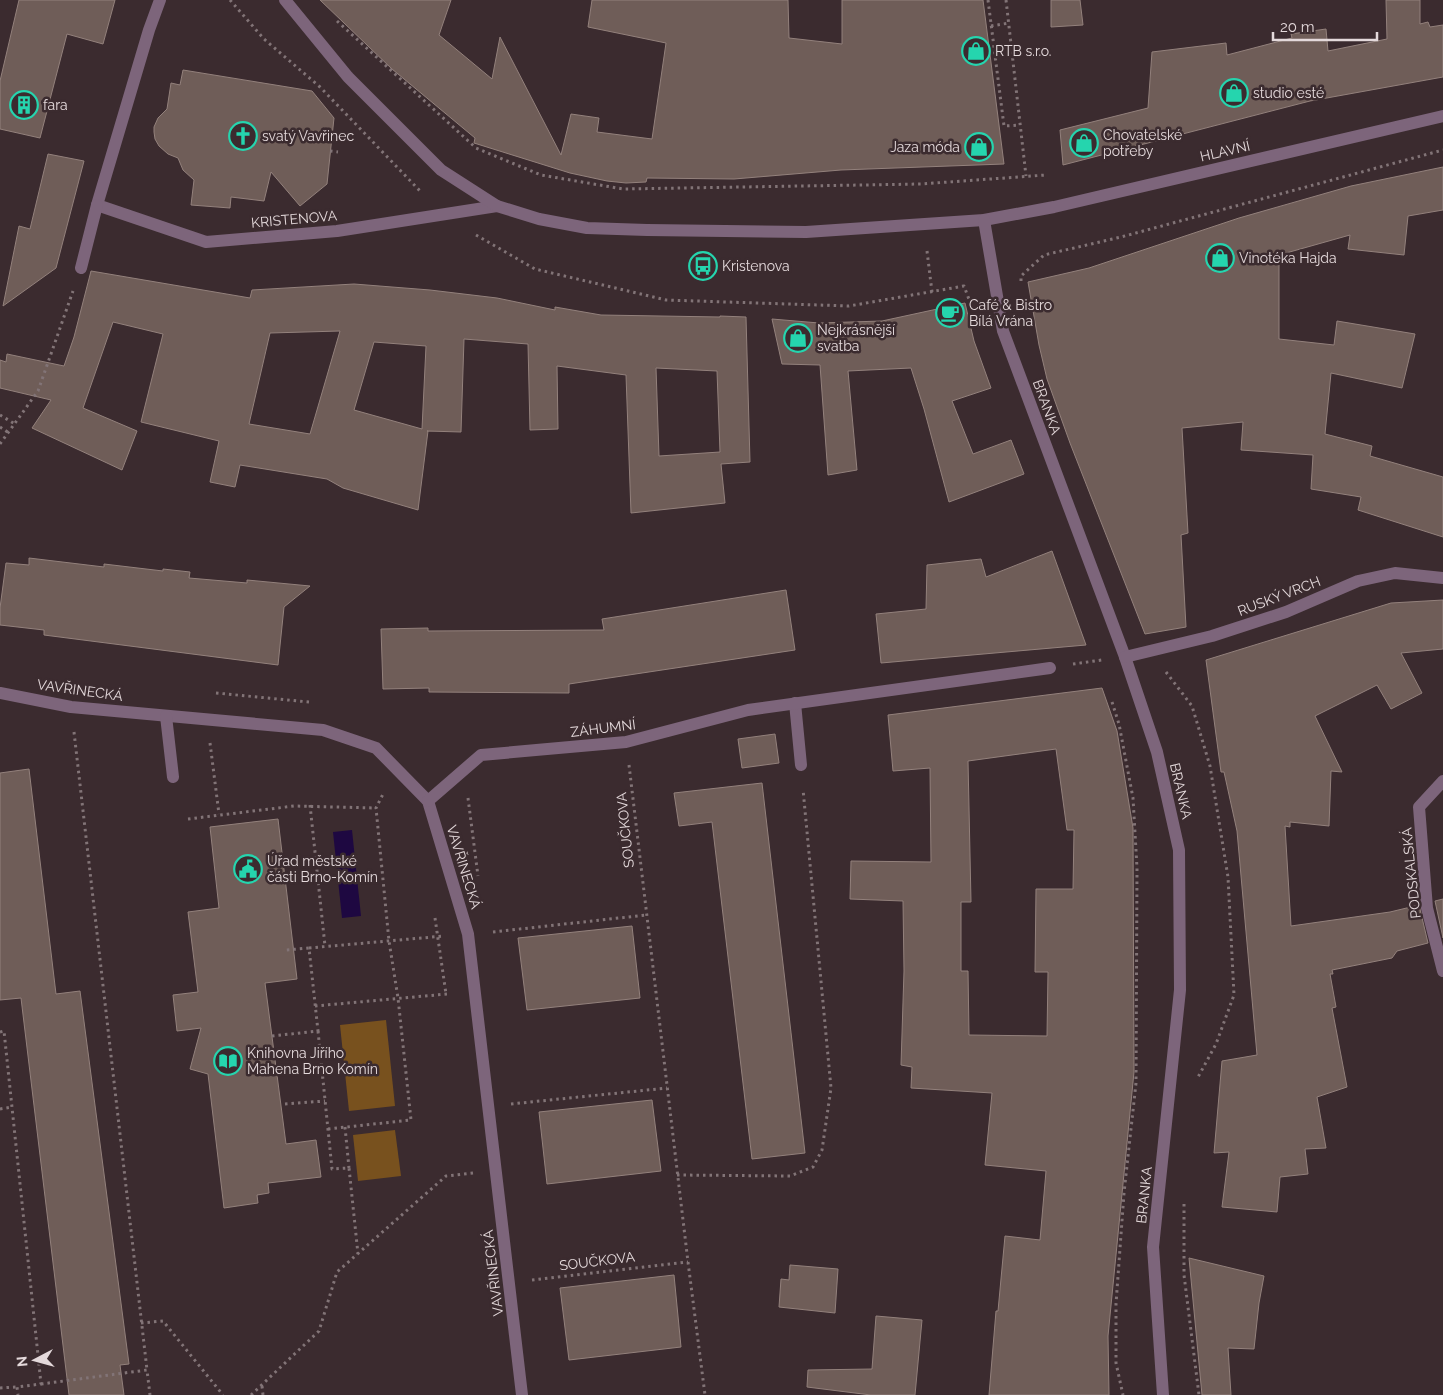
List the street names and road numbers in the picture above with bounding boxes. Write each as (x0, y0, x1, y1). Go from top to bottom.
street label: HLAVNÍ (1198, 136, 1252, 165)
street label: KRISTENOVA (250, 207, 338, 231)
street label: BRANKA (1030, 377, 1064, 437)
street label: RUSKÝ VRCH (1235, 572, 1323, 619)
street label: VAVŘINECKÁ (36, 674, 125, 704)
street label: ZÁHUMNÍ (569, 715, 637, 740)
street label: BRANKA (1167, 761, 1195, 821)
street label: SOUČKOVA (611, 791, 637, 869)
street label: VAVŘINECKÁ (444, 823, 486, 911)
street label: PODSKALSKÁ (1397, 826, 1424, 919)
street label: BRANKA (1133, 1165, 1155, 1224)
street label: VAVŘINECKÁ (478, 1228, 506, 1317)
street label: SOUČKOVA (558, 1246, 636, 1274)

